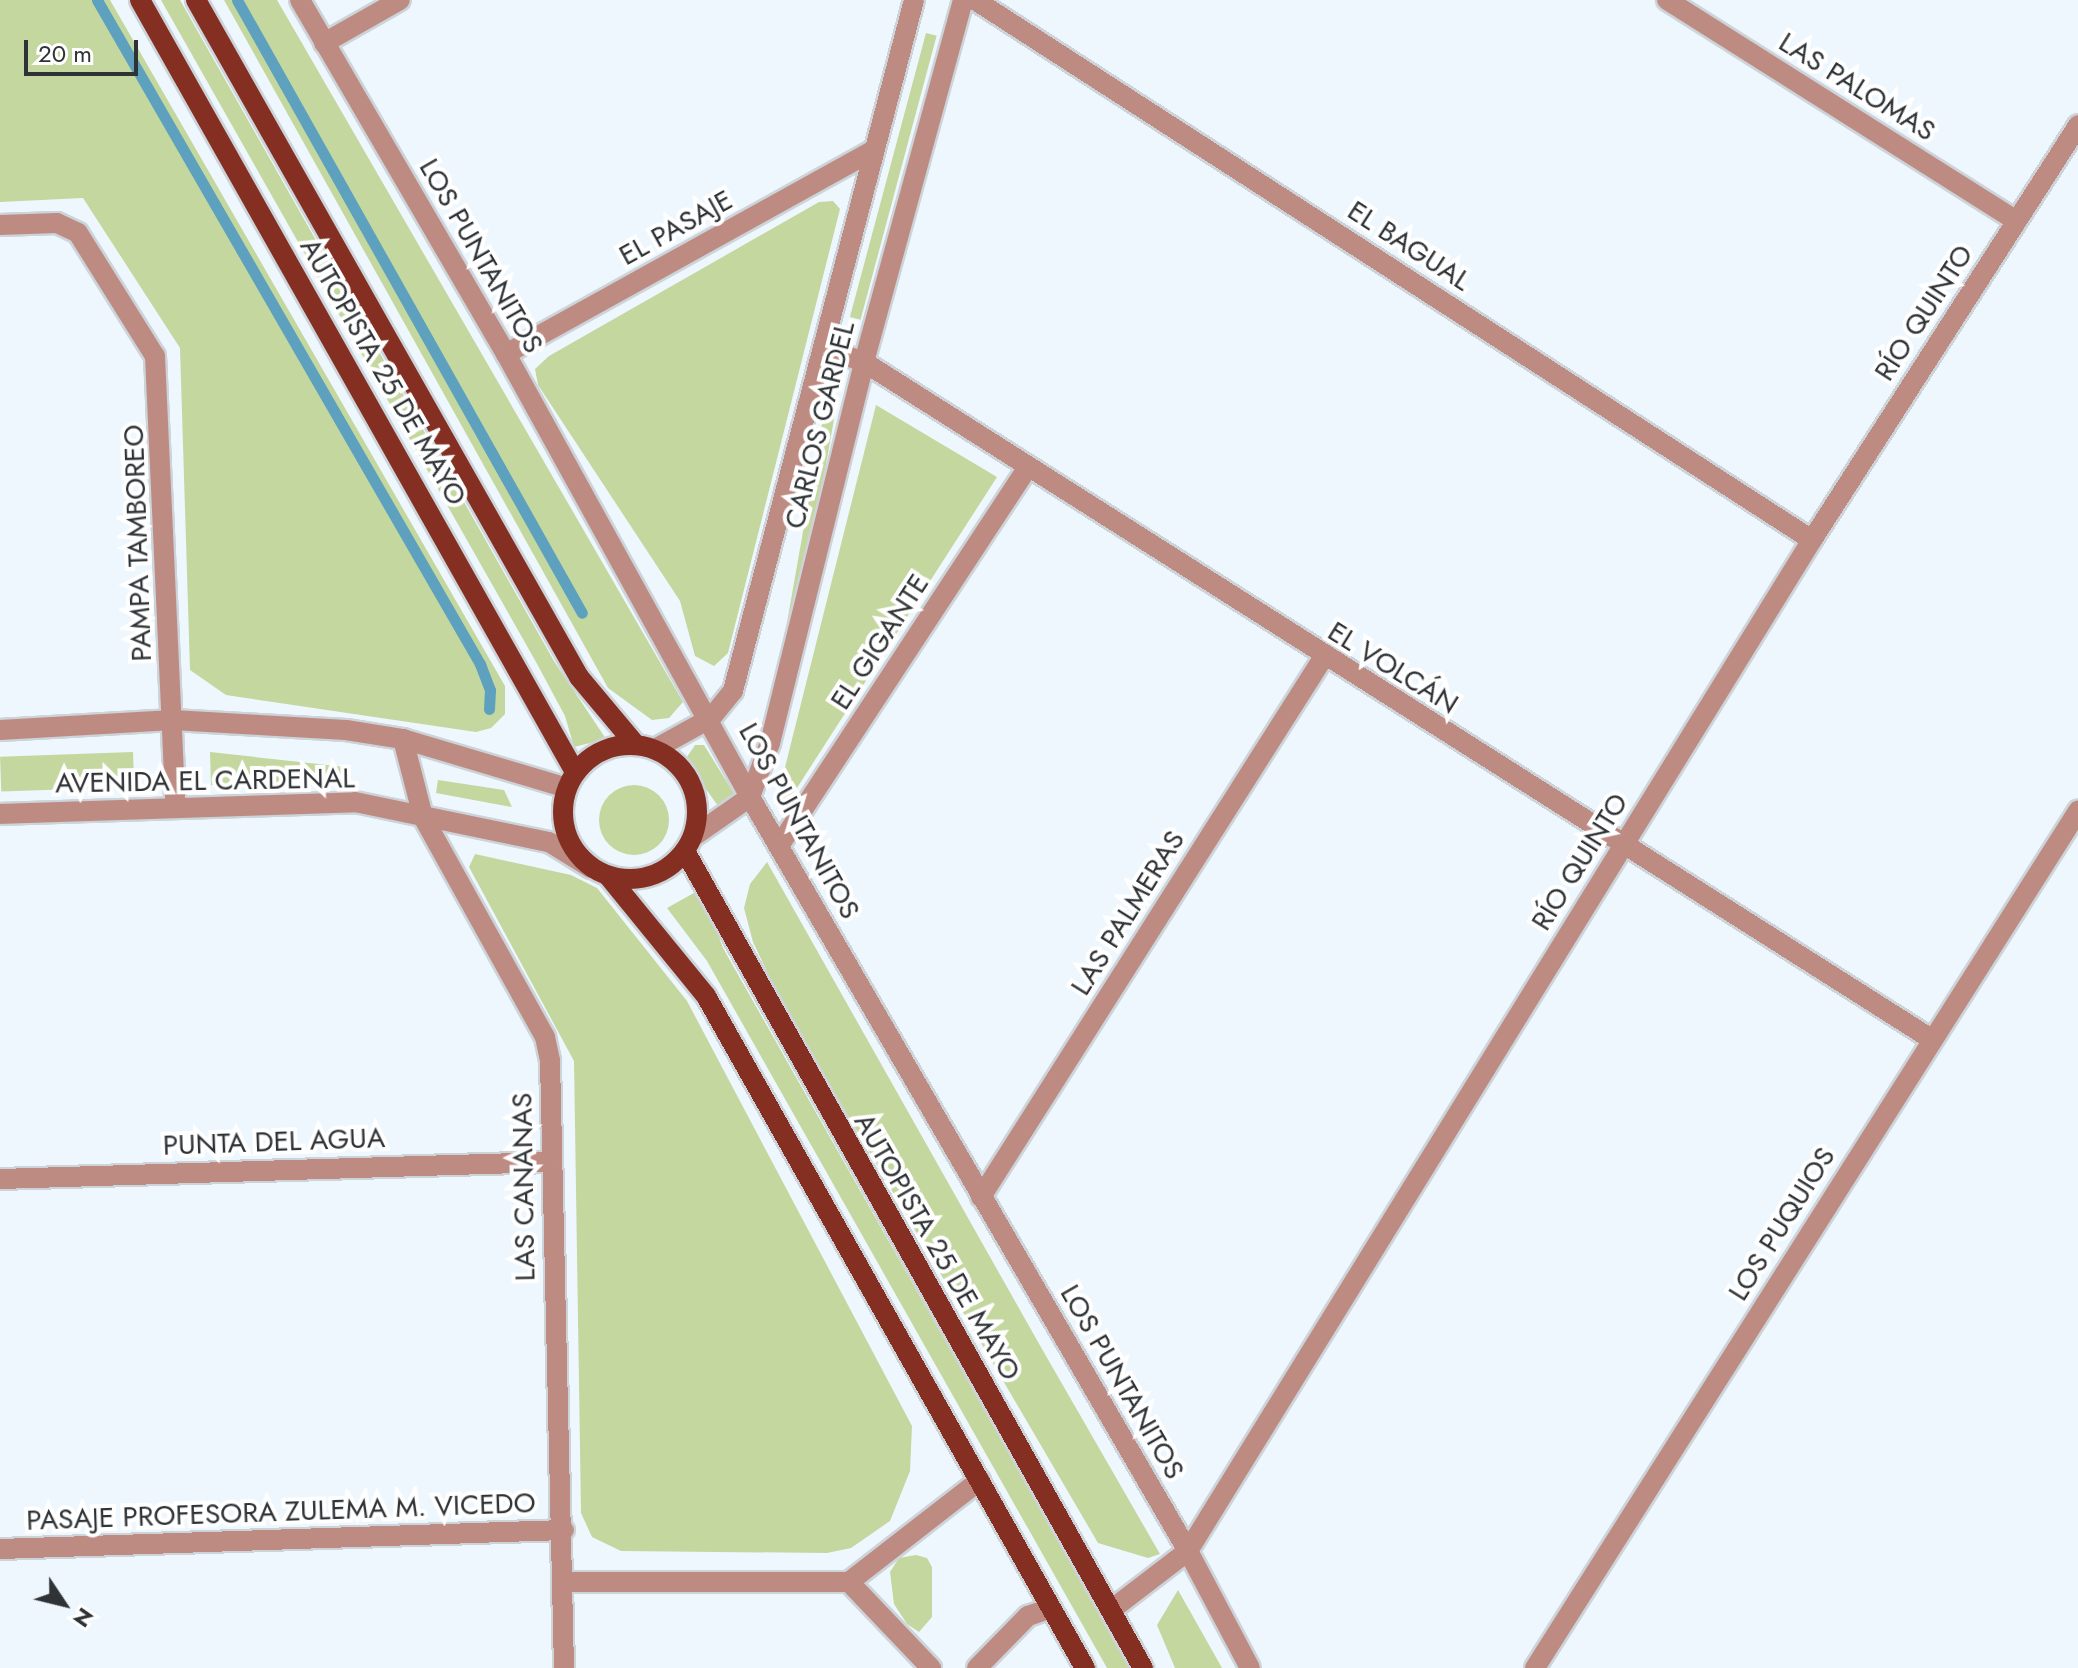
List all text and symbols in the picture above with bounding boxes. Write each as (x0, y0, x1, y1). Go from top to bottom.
scale bar (28, 24, 142, 74)
street label: LAS PALOMAS (1773, 26, 1941, 148)
text: 20 m (38, 36, 92, 71)
street label: LOS PUNTANITOS (412, 153, 550, 359)
street label: EL PASAJE (614, 183, 738, 273)
street label: EL BAGUAL (1341, 194, 1477, 298)
street label: AUTOPISTA 25 DE MAYO (293, 232, 473, 512)
street label: RÍO QUINTO (1868, 239, 1980, 387)
street label: CARLOS GARDEL (778, 318, 862, 532)
street label: PAMPA TAMBOREO (117, 424, 159, 662)
street label: EL GIGANTE (824, 568, 936, 716)
street label: EL VOLCÁN (1322, 615, 1464, 721)
street label: LOS PUNTANITOS (731, 717, 867, 925)
street label: AVENIDA EL CARDENAL (55, 762, 355, 800)
street label: RÍO QUINTO (1525, 787, 1635, 937)
street label: LAS PALMERAS (1064, 825, 1192, 1001)
street label: LAS CANANAS (506, 1092, 542, 1282)
street label: AUTOPISTA 25 DE MAYO (847, 1107, 1027, 1387)
street label: PUNTA DEL AGUA (162, 1121, 386, 1163)
street label: LOS PUQUIOS (1722, 1141, 1842, 1307)
street label: LOS PUNTANITOS (1053, 1279, 1191, 1485)
street label: PASAJE PROFESORA ZULEMA M. VICEDO (26, 1486, 536, 1538)
north arrow (24, 1564, 104, 1644)
text: N (66, 1601, 102, 1634)

